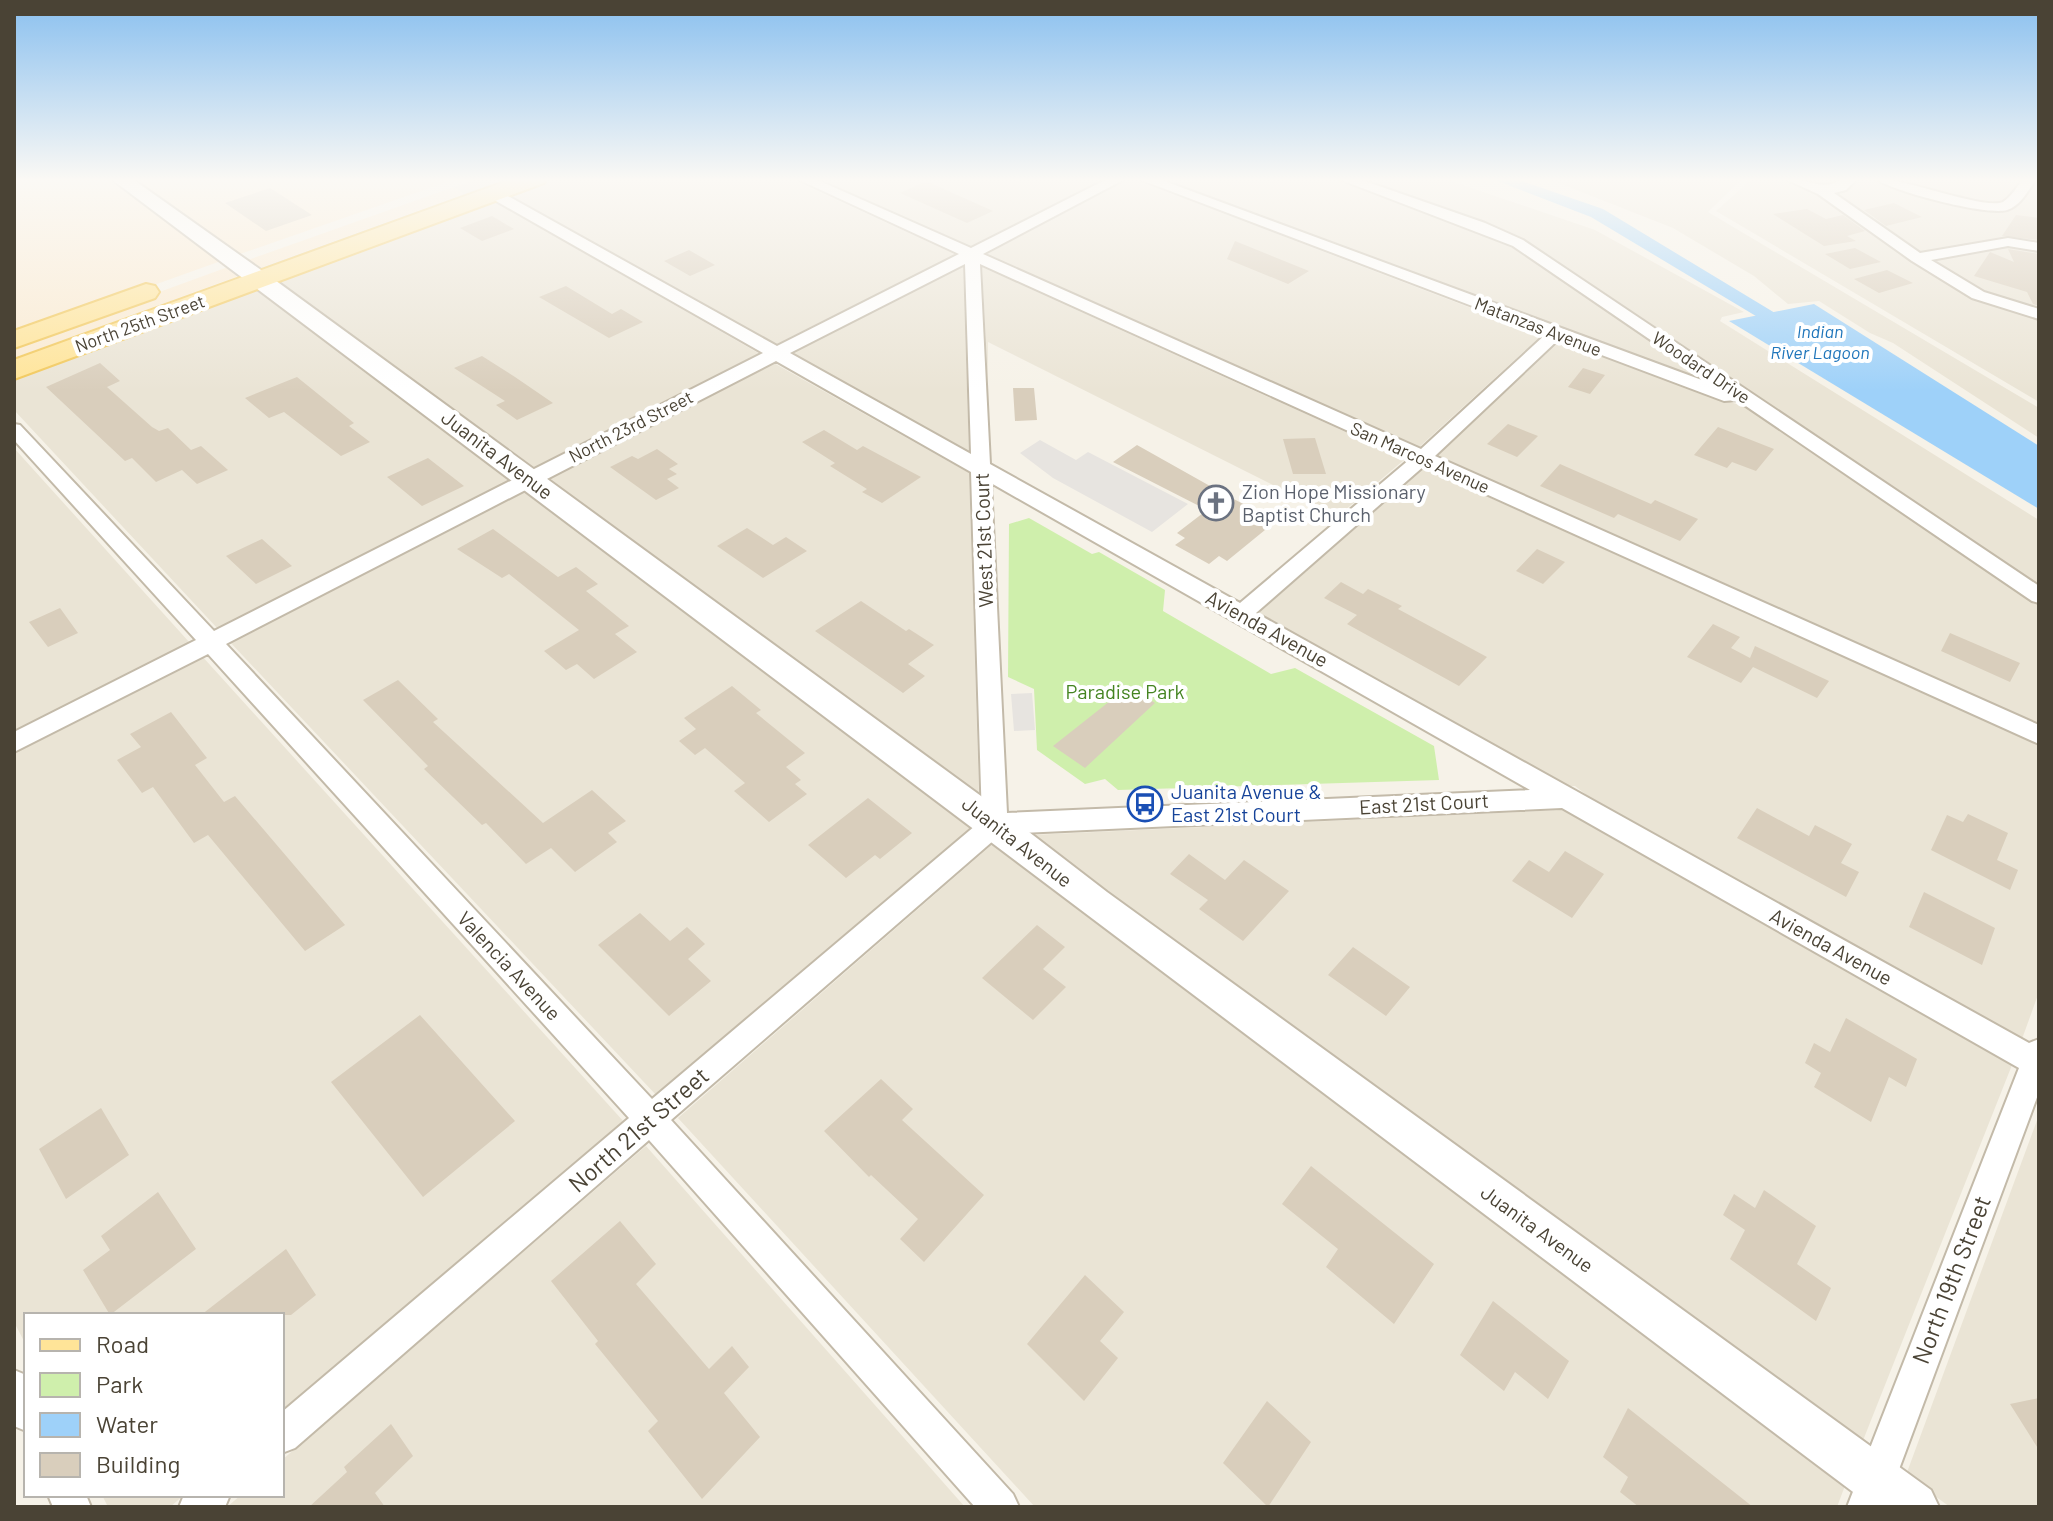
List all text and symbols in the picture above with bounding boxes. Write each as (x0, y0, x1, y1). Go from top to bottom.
street label: North 25th Street (72, 289, 208, 357)
street label: Matanzas Avenue (1472, 292, 1605, 360)
water label: Indian River Lagoon (1770, 320, 1870, 363)
street label: Woodard Drive (1648, 326, 1755, 408)
street label: North 23rd Street (565, 385, 696, 467)
street label: Juanita Avenue (437, 404, 558, 504)
street label: San Marcos Avenue (1347, 417, 1493, 498)
street label: West 21st Court (969, 472, 997, 608)
place label: Zion Hope Missionary Baptist Church (1242, 479, 1426, 526)
church icon: Zion Hope Missionary Baptist Church (1197, 484, 1235, 522)
street label: Avienda Avenue (1202, 585, 1333, 672)
park label: Paradise Park (1065, 679, 1185, 703)
place label: Juanita Avenue & East 21st Court (1171, 779, 1322, 826)
bus stop icon: Juanita Avenue & East 21st Court (1126, 785, 1164, 823)
street label: East 21st Court (1358, 788, 1490, 818)
street label: Juanita Avenue (958, 791, 1078, 892)
street label: Avienda Avenue (1766, 903, 1897, 990)
street label: Valencia Avenue (453, 906, 566, 1025)
street label: North 21st Street (562, 1060, 714, 1198)
street label: Juanita Avenue (1477, 1179, 1599, 1277)
street label: North 19th Street (1905, 1191, 1996, 1368)
legend (24, 1313, 284, 1497)
text: Road (96, 1329, 149, 1358)
text: Park (96, 1369, 143, 1398)
text: Water (96, 1409, 158, 1438)
text: Building (96, 1449, 180, 1478)

